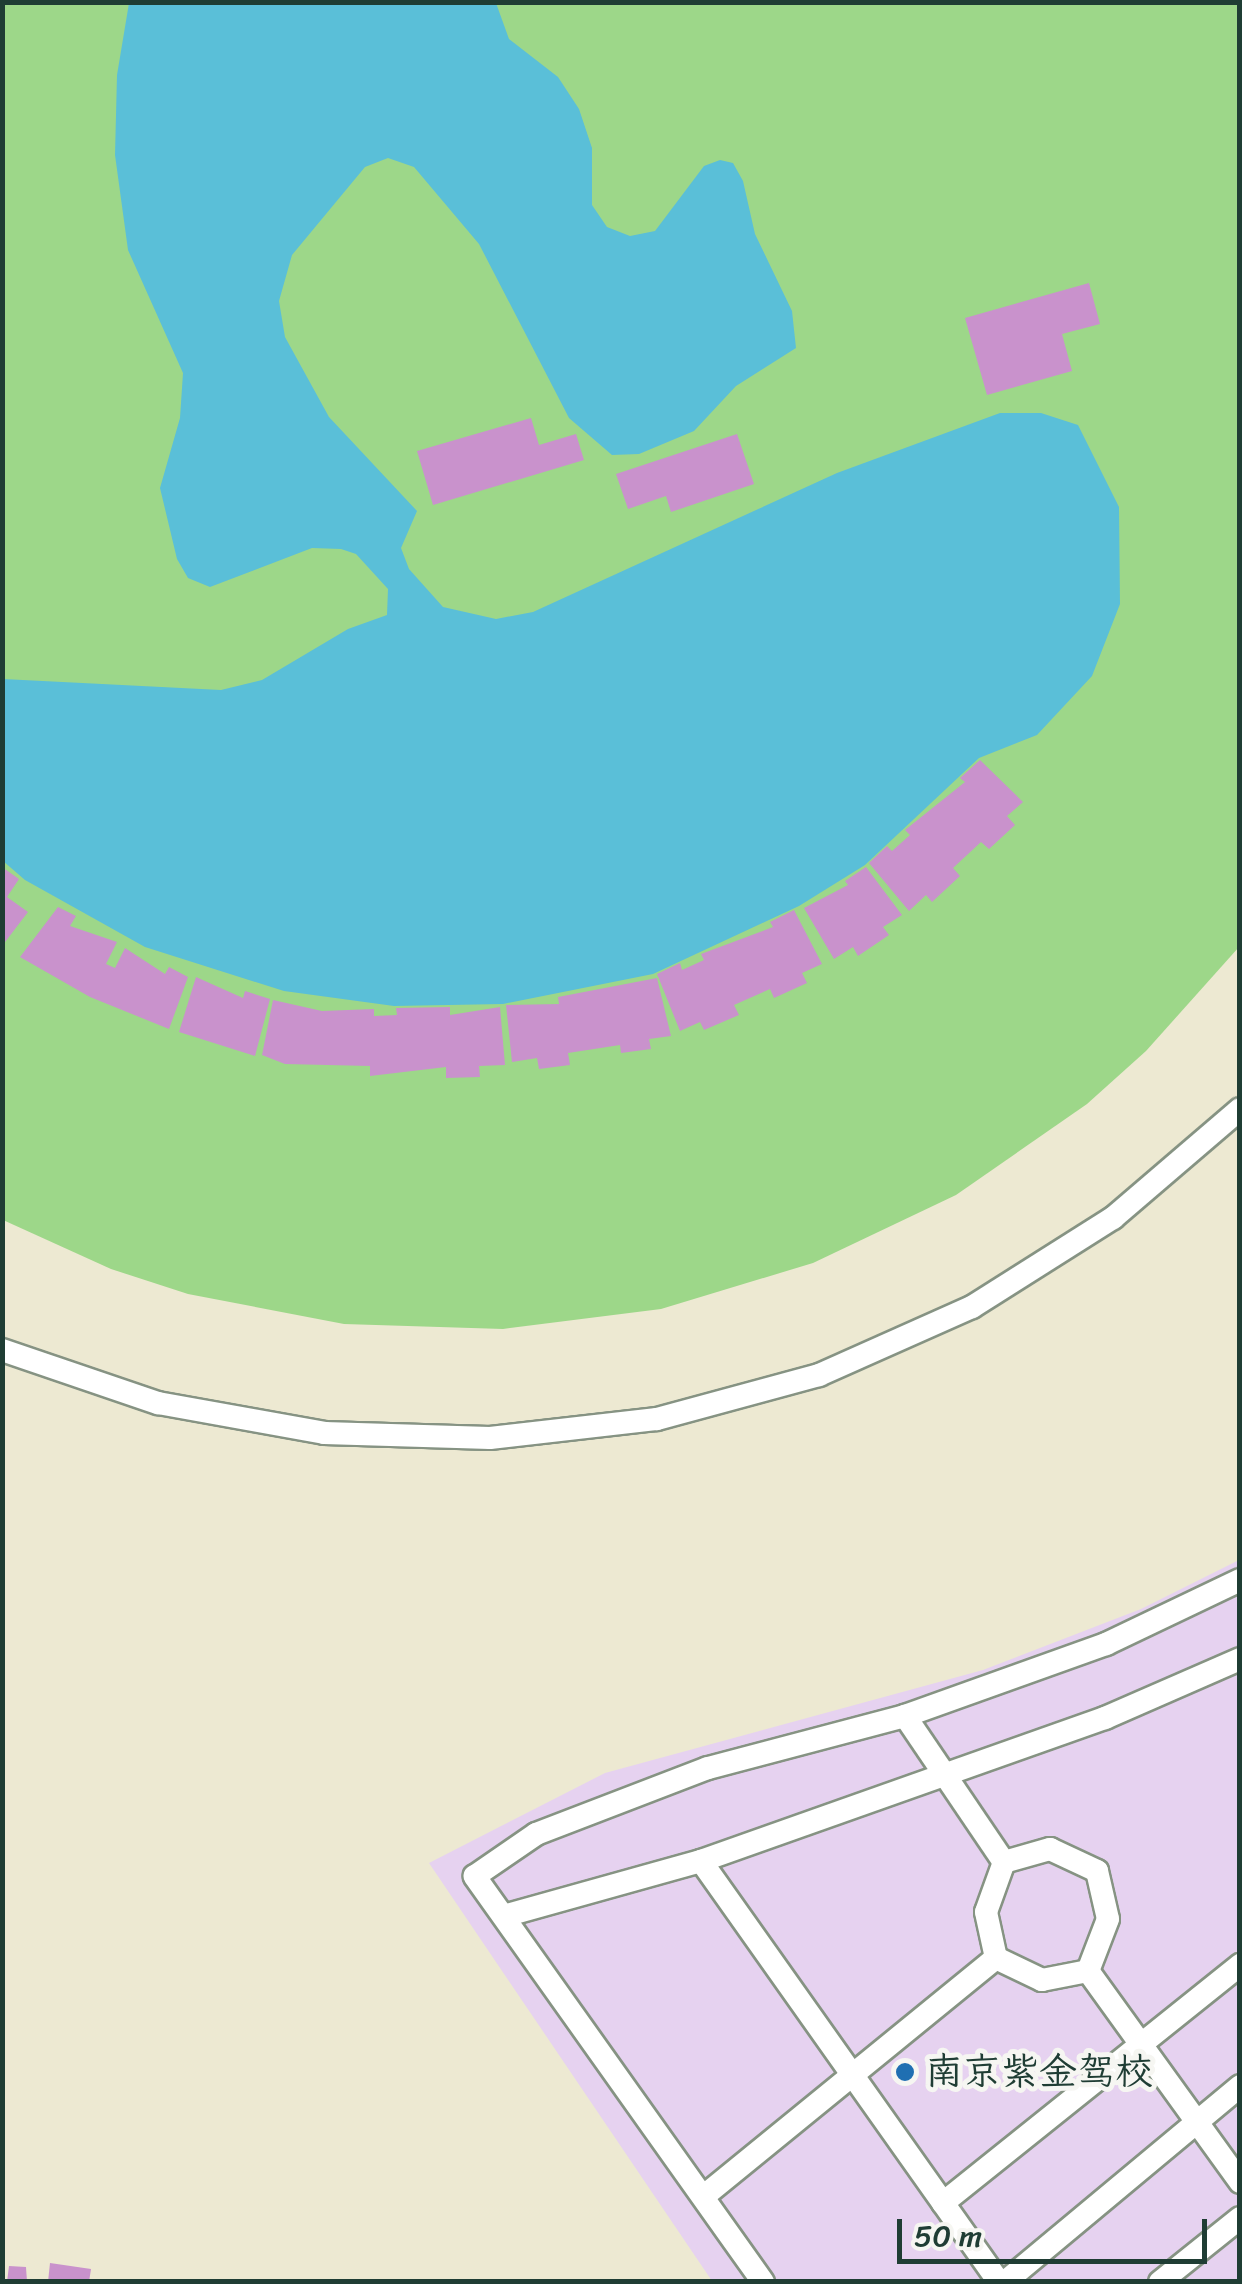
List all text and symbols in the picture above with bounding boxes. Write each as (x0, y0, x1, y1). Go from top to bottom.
place label: 南京紫金驾校 (925, 2049, 1153, 2095)
marker: 南京紫金驾校 (894, 2061, 916, 2083)
scale bar (902, 2199, 1212, 2261)
text: 50 m (914, 2209, 982, 2263)

